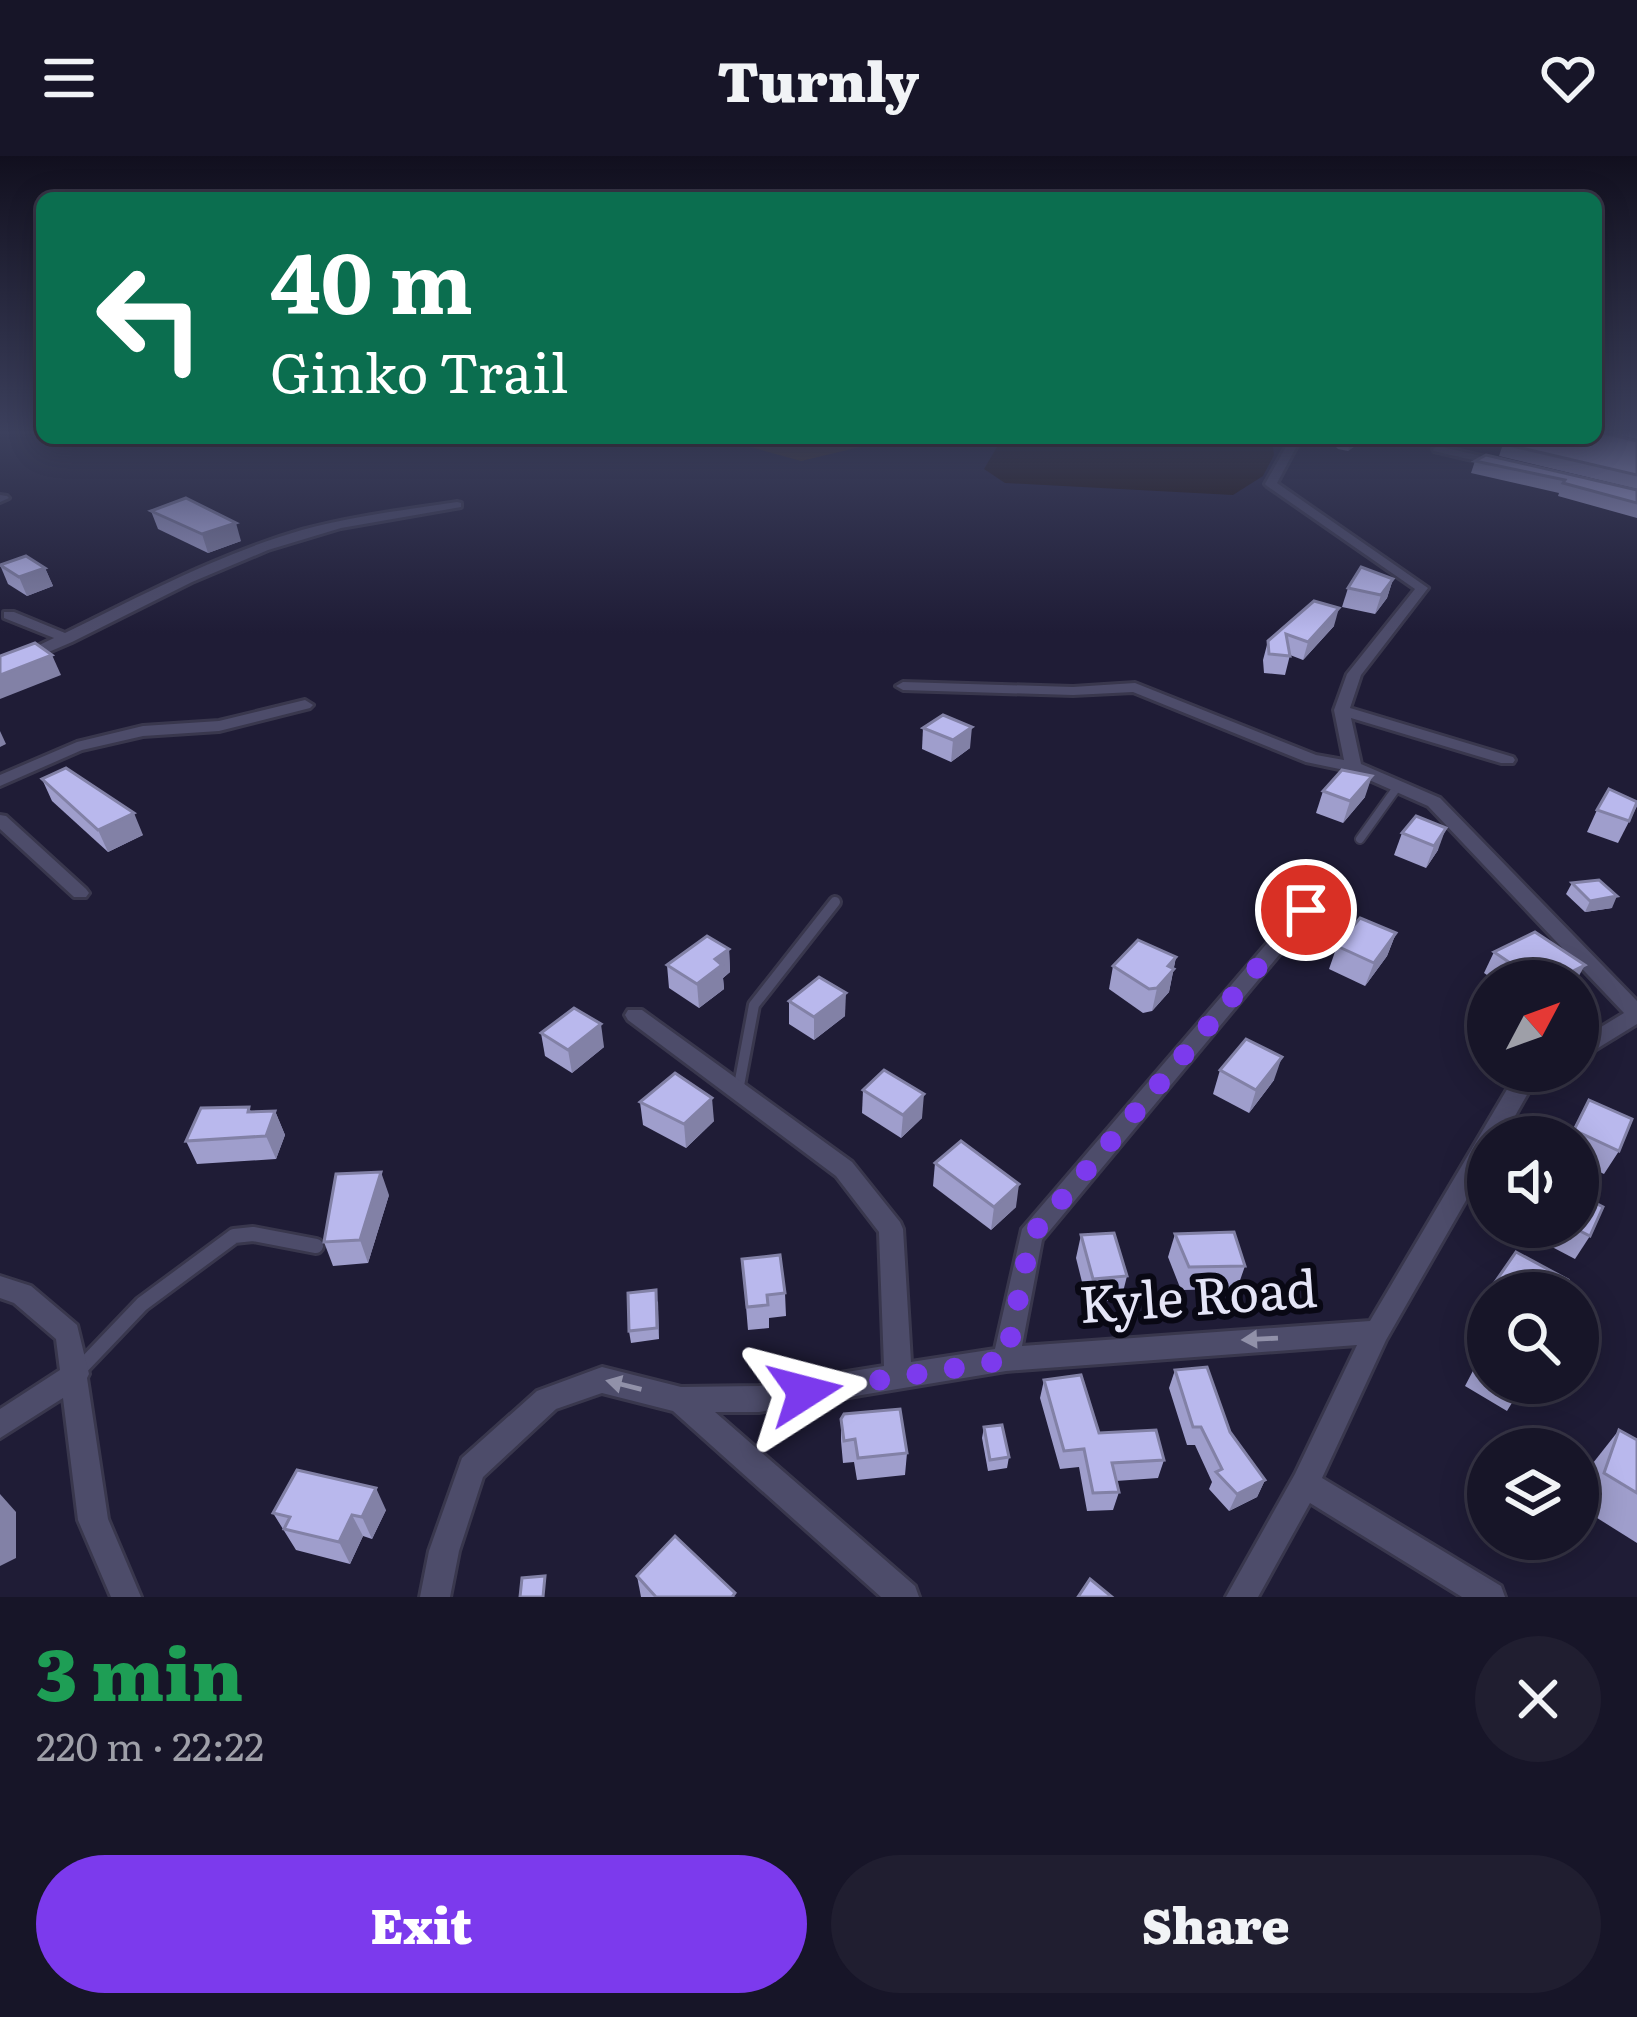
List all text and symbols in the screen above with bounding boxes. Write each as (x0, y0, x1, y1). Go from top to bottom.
text: Turnly (718, 38, 919, 119)
icon: menu (36, 45, 102, 111)
icon: heart (1535, 45, 1601, 111)
text: 40 m (270, 215, 473, 340)
icon: left (72, 240, 228, 396)
text: Ginko Trail (270, 329, 568, 410)
pin (1255, 859, 1357, 961)
icon: arrive (1273, 877, 1339, 943)
north arrow (1467, 960, 1599, 1092)
map controls (1467, 960, 1599, 1560)
button: sound (1467, 1116, 1599, 1248)
street label: Kyle Road (1076, 1247, 1319, 1339)
button: search (1467, 1272, 1599, 1404)
position arrow (742, 1329, 868, 1455)
one-way arrow (1240, 1330, 1278, 1349)
one-way arrow (605, 1375, 642, 1394)
button: layers (1467, 1428, 1599, 1560)
text: 3 min (36, 1616, 243, 1723)
button: close (1475, 1636, 1601, 1762)
text: 220 m · 22:22 (36, 1715, 264, 1773)
button: Exit (36, 1855, 807, 1993)
button: Share (831, 1855, 1601, 1993)

